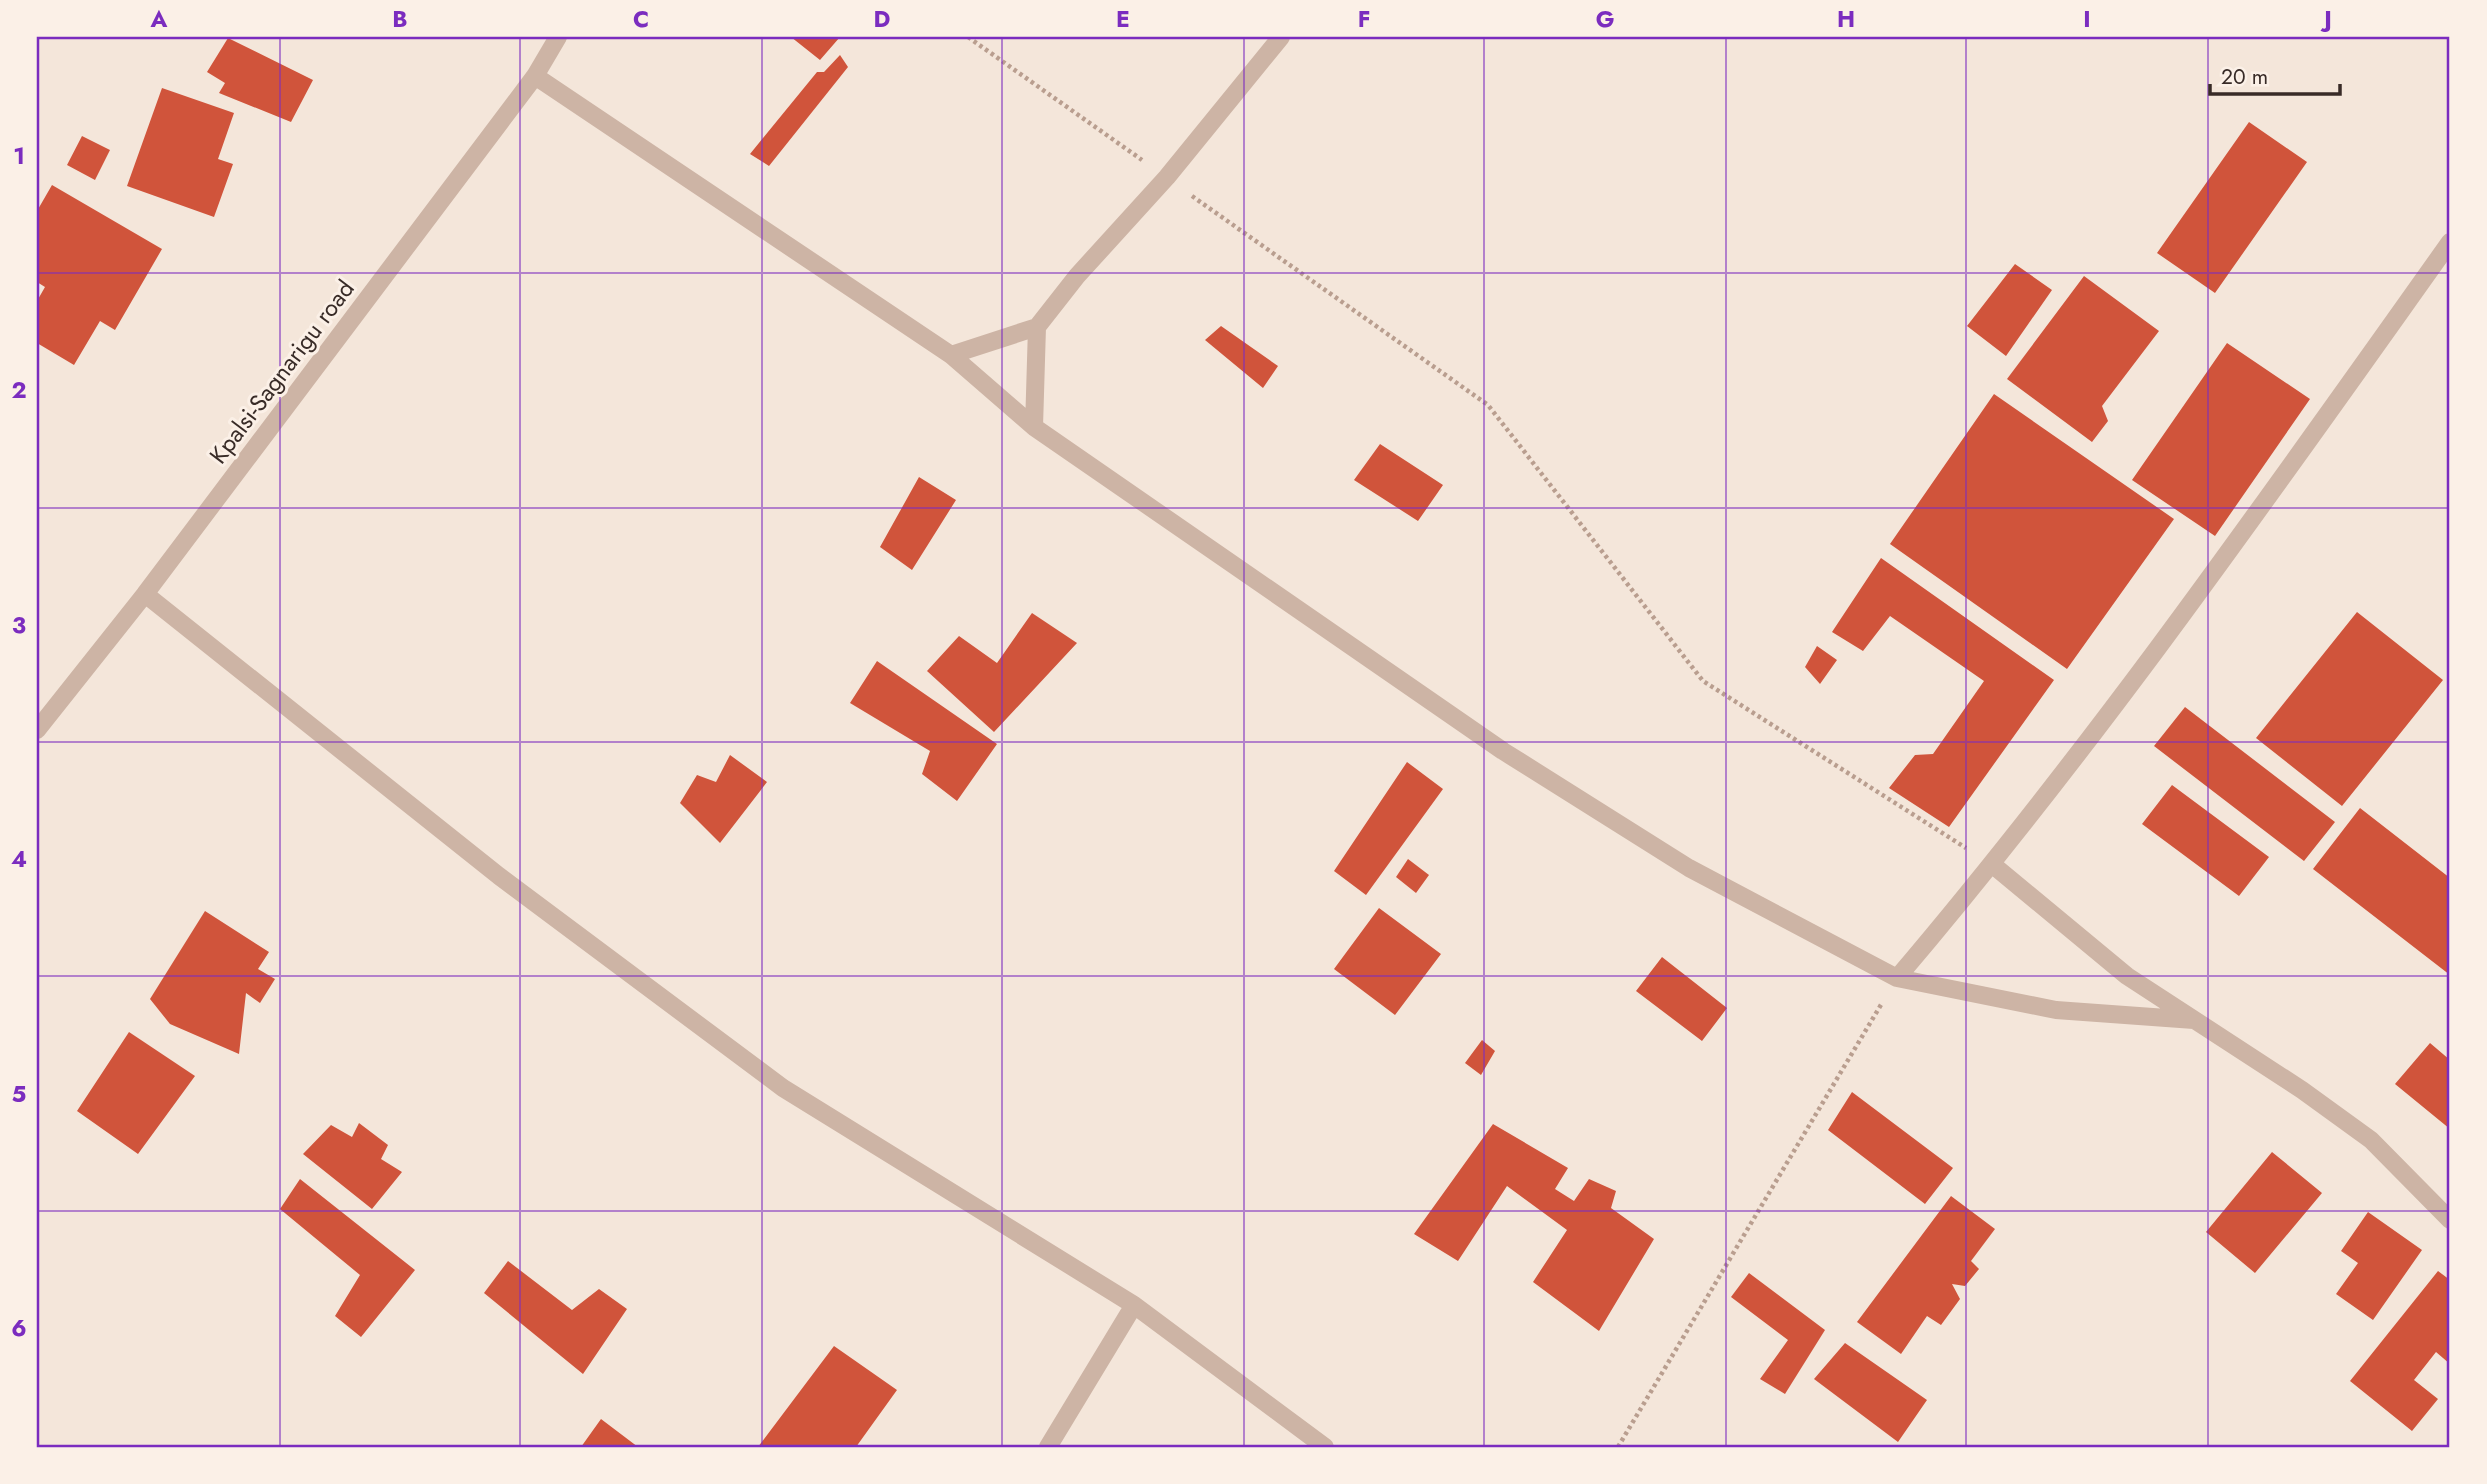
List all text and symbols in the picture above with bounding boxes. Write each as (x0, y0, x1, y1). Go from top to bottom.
text: A (150, 2, 168, 36)
text: B (392, 2, 408, 36)
text: C (633, 2, 649, 36)
text: D (874, 2, 891, 36)
text: E (1116, 2, 1130, 36)
text: F (1358, 2, 1370, 36)
text: G (1596, 2, 1614, 36)
text: H (1837, 2, 1855, 36)
text: I (2083, 2, 2091, 36)
text: J (2320, 2, 2332, 36)
scale bar (2210, 52, 2340, 96)
text: 20 m (2221, 62, 2268, 92)
text: 1 (13, 139, 25, 173)
street label: Kpalsi-Sagnarigu road (201, 273, 362, 471)
text: 2 (11, 373, 27, 407)
text: 3 (12, 608, 26, 642)
text: 4 (11, 842, 27, 876)
text: 5 (12, 1077, 26, 1111)
text: 6 (11, 1311, 27, 1345)

